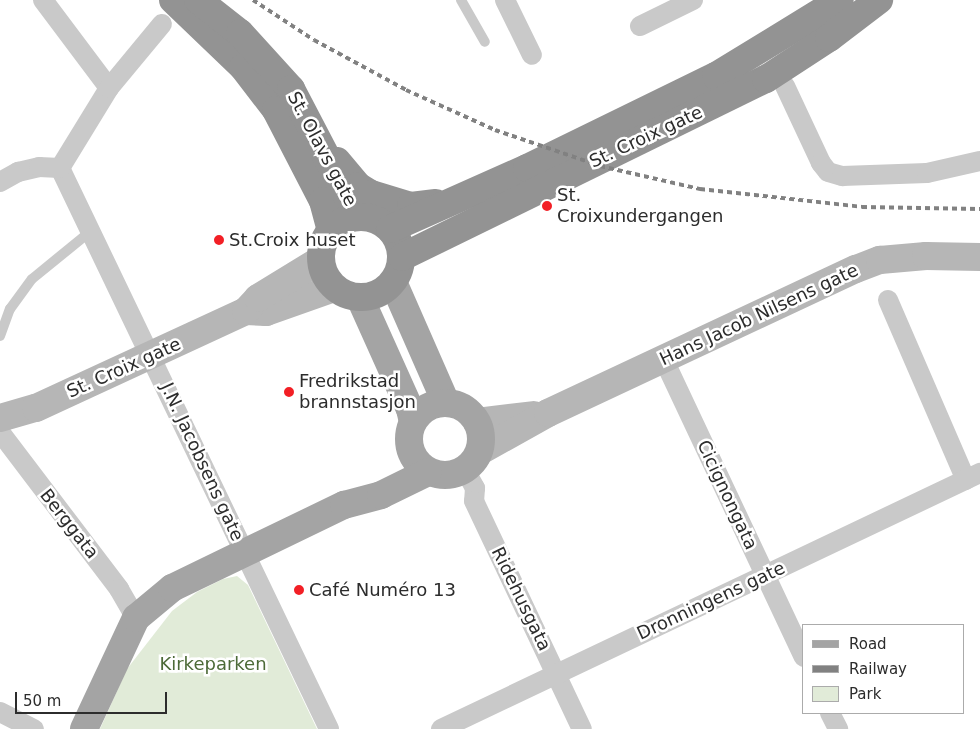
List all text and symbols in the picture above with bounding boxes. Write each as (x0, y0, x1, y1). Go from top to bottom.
street label: St. Olavs gate (283, 88, 361, 210)
street label: St. Croix gate (586, 101, 706, 173)
place label: St. Croixundergangen (557, 185, 723, 228)
marker: St. Croixundergangen (541, 200, 553, 212)
place label: St.Croix huset (229, 229, 355, 251)
marker: St.Croix huset (213, 234, 225, 246)
street label: Hans Jacob Nilsens gate (656, 259, 862, 371)
street label: St. Croix gate (64, 333, 184, 403)
place label: Fredrikstad brannstasjon (299, 371, 416, 414)
street label: J.N. Jacobsens gate (156, 379, 248, 545)
marker: Fredrikstad brannstasjon (283, 386, 295, 398)
street label: Cicignongata (692, 437, 762, 553)
street label: Berggata (35, 485, 103, 563)
street label: Ridehusgata (487, 544, 555, 654)
street label: Dronningens gate (634, 557, 788, 645)
place label: Café Numéro 13 (309, 579, 456, 601)
marker: Café Numéro 13 (293, 584, 305, 596)
legend (802, 624, 965, 714)
text: Road (849, 635, 887, 653)
park label: Kirkeparken (159, 653, 267, 675)
text: Railway (849, 660, 907, 678)
scale bar (18, 682, 170, 714)
text: Park (849, 685, 881, 703)
text: 50 m (23, 692, 61, 710)

